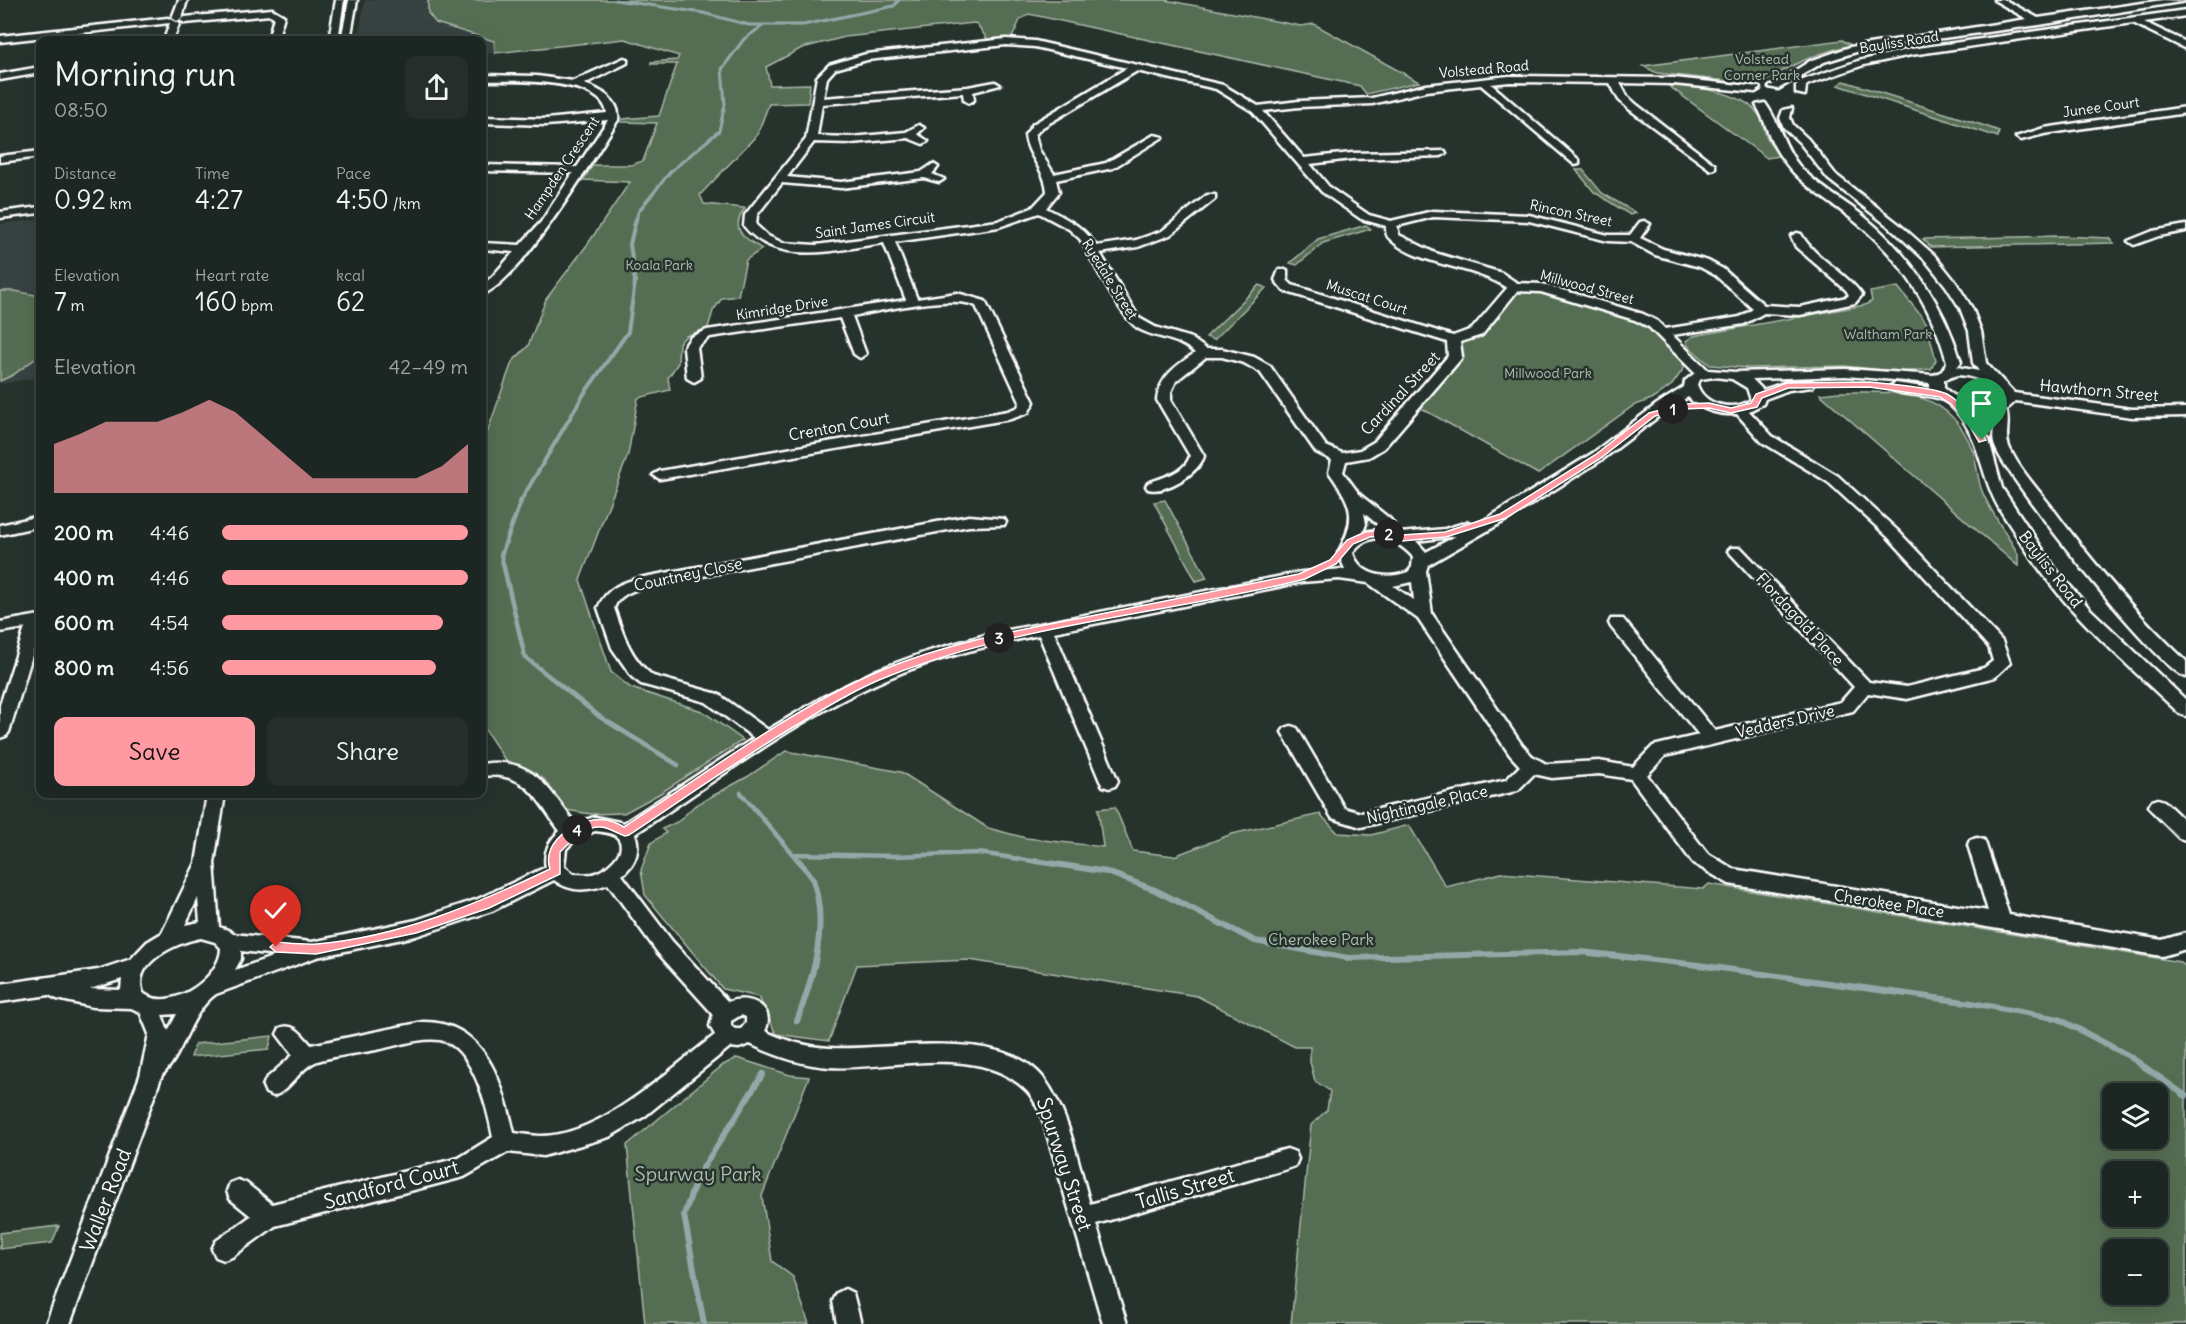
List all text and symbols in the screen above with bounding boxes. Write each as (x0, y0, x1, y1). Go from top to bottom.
street label: Bayliss Road (1858, 27, 1940, 57)
park label: Volstead Corner Park (1724, 50, 1800, 84)
text: Morning run (54, 53, 236, 95)
button: share (405, 56, 468, 119)
street label: Volstead Road (1438, 56, 1530, 82)
street label: Junee Court (2061, 93, 2141, 121)
text: 08:50 (54, 97, 108, 122)
street label: Hampden Crescent (521, 113, 603, 223)
text: Distance (54, 163, 116, 183)
text: Time (195, 163, 230, 183)
text: Pace (336, 163, 371, 183)
text: 0.92 (54, 183, 106, 216)
text: 4:27 (195, 183, 243, 216)
text: 4:50 (336, 183, 389, 216)
text: km (106, 193, 132, 213)
text: /km (389, 193, 421, 213)
street label: Rincon Street (1528, 195, 1614, 231)
street label: Saint James Circuit (814, 208, 936, 242)
street label: Ryedale Street (1078, 235, 1142, 323)
park label: Koala Park (625, 256, 693, 274)
text: Elevation (54, 265, 120, 285)
text: Heart rate (195, 265, 269, 285)
text: kcal (336, 265, 365, 285)
street label: Millwood Street (1538, 266, 1636, 308)
street label: Muscat Court (1324, 275, 1410, 319)
text: 7 (54, 285, 67, 318)
text: 160 (195, 285, 237, 318)
text: 62 (336, 285, 365, 318)
street label: Kimridge Drive (735, 292, 829, 324)
text: m (67, 295, 85, 315)
text: bpm (237, 295, 273, 315)
park label: Waltham Park (1844, 325, 1932, 343)
street label: Cardinal Street (1356, 346, 1444, 439)
text: Elevation (54, 354, 136, 379)
text: 42–49 m (389, 354, 468, 379)
park label: Millwood Park (1504, 364, 1592, 382)
street label: Hawthorn Street (2039, 375, 2160, 405)
pin (1956, 378, 2007, 440)
icon: arrive (1965, 387, 1998, 420)
pin: 1 (1658, 394, 1688, 424)
text: 1 (1670, 399, 1676, 419)
street label: Crenton Court (787, 407, 892, 445)
pin: 2 (1374, 519, 1404, 549)
text: 200 m (54, 520, 114, 545)
text: 4:46 (150, 520, 189, 545)
text: 2 (1385, 524, 1393, 544)
street label: Bayliss Road (2015, 527, 2087, 611)
street label: Courtney Close (632, 553, 744, 595)
text: 400 m (54, 565, 114, 590)
text: 4:46 (150, 565, 189, 590)
street label: Flordagold Place (1752, 568, 1848, 670)
text: 600 m (54, 610, 114, 635)
text: 4:54 (150, 610, 189, 635)
pin: 3 (984, 623, 1014, 653)
text: 3 (994, 628, 1004, 648)
text: 800 m (54, 655, 114, 680)
text: 4:56 (150, 655, 189, 680)
street label: Vedders Drive (1734, 700, 1836, 742)
button: Save (54, 717, 255, 786)
button: Share (267, 717, 468, 786)
street label: Nightingale Place (1365, 780, 1489, 828)
pin: 4 (562, 815, 592, 845)
text: 4 (572, 820, 582, 840)
street label: Cherokee Place (1832, 884, 1946, 922)
pin (250, 885, 301, 947)
icon: check (259, 894, 292, 927)
park label: Cherokee Park (1268, 929, 1374, 949)
map controls (2102, 1083, 2168, 1305)
button: layers (2102, 1083, 2168, 1149)
street label: Spurway Street (1032, 1094, 1098, 1234)
street label: Waller Road (74, 1145, 136, 1255)
street label: Sandford Court (321, 1154, 461, 1214)
park label: Spurway Park (635, 1161, 761, 1186)
button: + (2102, 1161, 2168, 1227)
street label: Tallis Street (1133, 1162, 1237, 1214)
button: − (2102, 1239, 2168, 1305)

